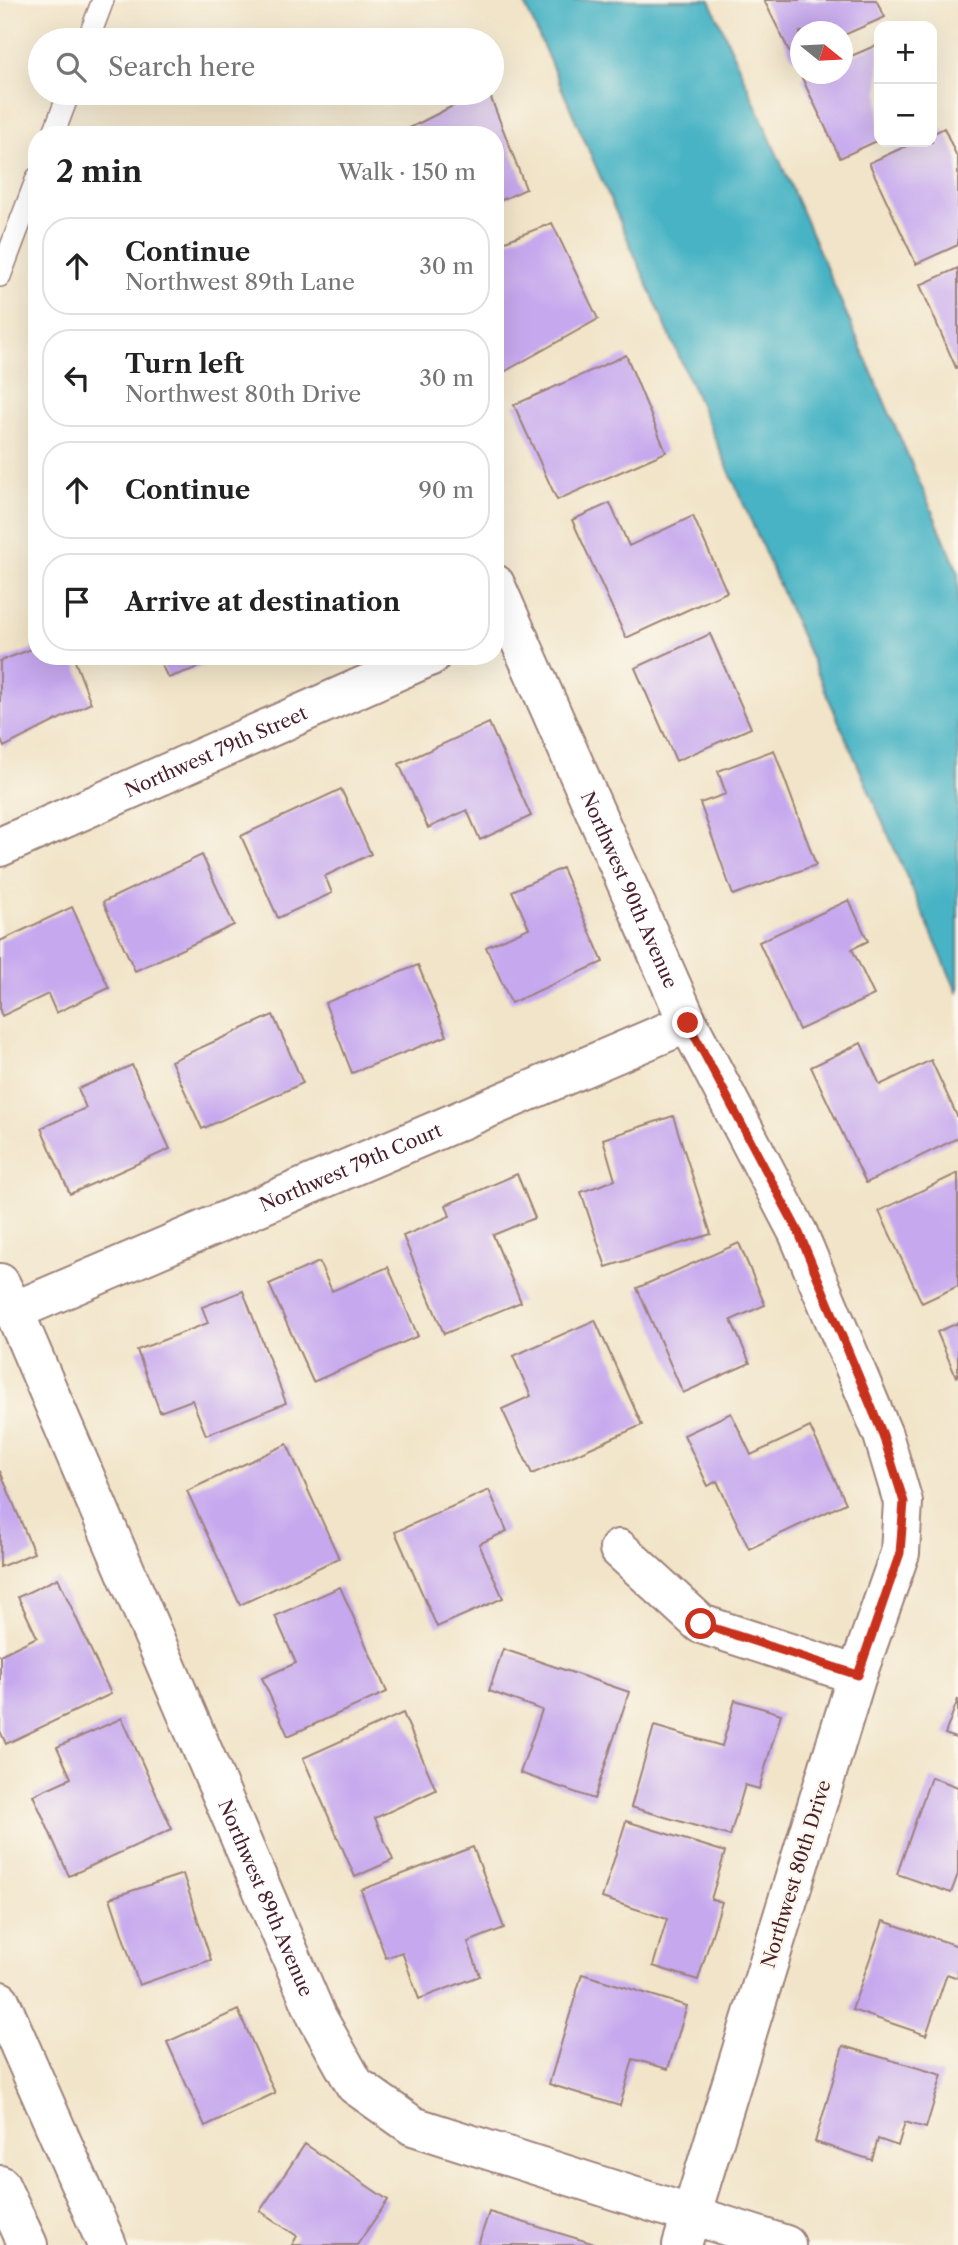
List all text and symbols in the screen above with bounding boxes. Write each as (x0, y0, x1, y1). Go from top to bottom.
north arrow (790, 21, 853, 84)
map controls (874, 21, 937, 147)
button: + (874, 21, 937, 84)
search box (28, 28, 504, 105)
icon: search (52, 48, 90, 86)
text: Search here (108, 51, 255, 83)
button: − (874, 84, 937, 147)
text: 2 min (56, 153, 142, 190)
text: Walk · 150 m (338, 158, 476, 186)
text: Continue (125, 236, 250, 268)
icon: ahead (58, 247, 96, 285)
text: 30 m (419, 252, 474, 280)
text: Northwest 89th Lane (125, 268, 355, 296)
text: Turn left (125, 348, 244, 380)
icon: left (58, 359, 96, 397)
text: 30 m (419, 364, 474, 392)
text: Northwest 80th Drive (125, 380, 361, 408)
icon: ahead (58, 471, 96, 509)
text: Continue (125, 474, 250, 506)
text: 90 m (418, 476, 474, 504)
icon: arrive (58, 583, 96, 621)
text: Arrive at destination (125, 586, 400, 618)
street label: Northwest 79th Street (121, 701, 311, 802)
street label: Northwest 90th Avenue (576, 788, 683, 992)
route end (672, 1007, 703, 1038)
street label: Northwest 79th Court (256, 1118, 445, 1216)
route start (685, 1608, 716, 1639)
street label: Northwest 80th Drive (756, 1777, 836, 1971)
street label: Northwest 89th Avenue (214, 1796, 318, 2000)

